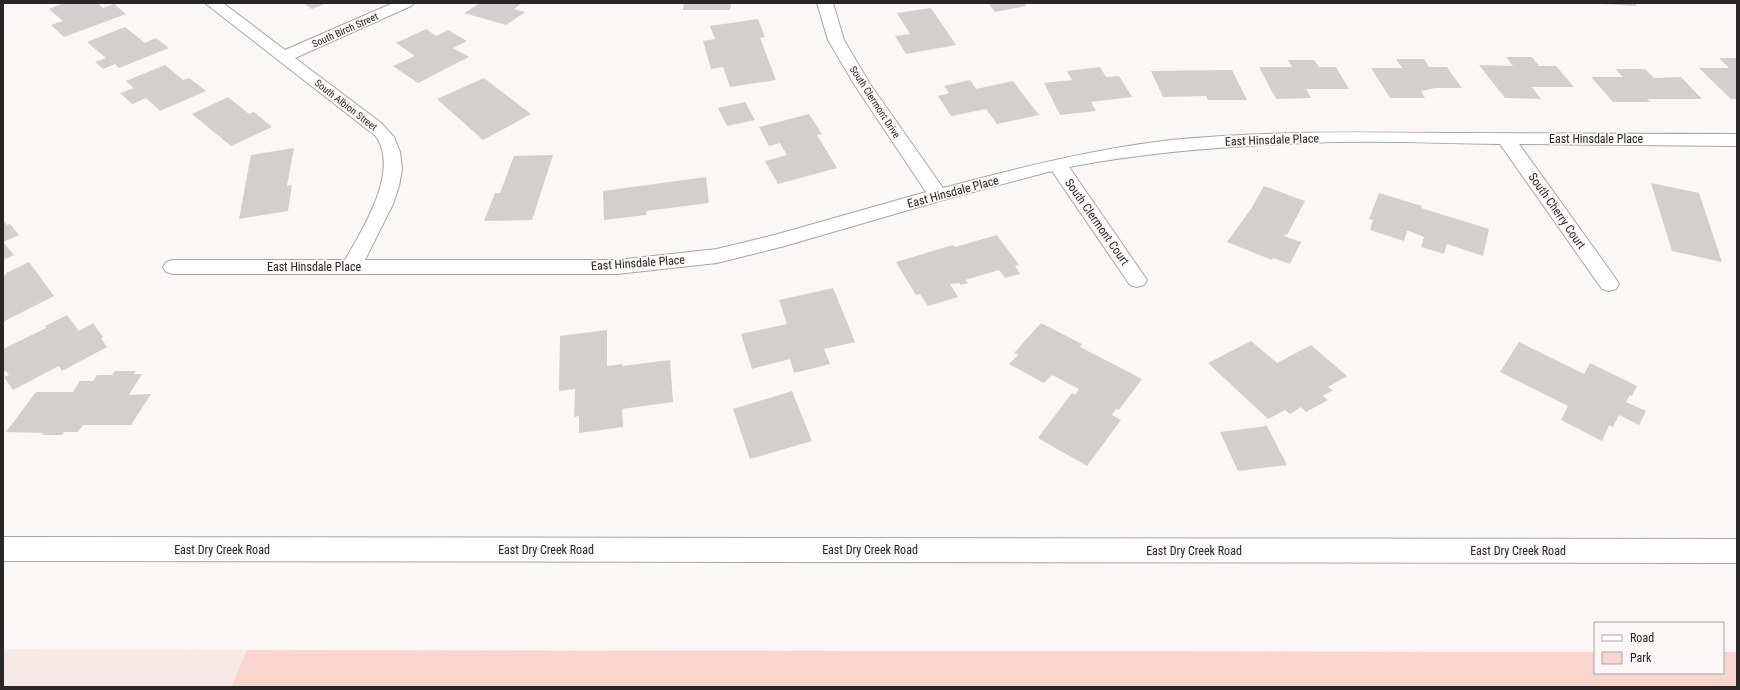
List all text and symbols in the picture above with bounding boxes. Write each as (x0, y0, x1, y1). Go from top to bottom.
street label: South Birch Street (310, 11, 380, 49)
street label: South Clermont Drive (848, 64, 902, 140)
street label: South Albion Street (313, 77, 379, 133)
street label: East Hinsdale Place (1225, 131, 1320, 149)
street label: East Hinsdale Place (1549, 132, 1643, 146)
street label: South Cherry Court (1526, 170, 1589, 252)
street label: East Hinsdale Place (906, 173, 1001, 211)
street label: South Clermont Court (1062, 176, 1132, 268)
street label: East Hinsdale Place (591, 253, 686, 273)
street label: East Hinsdale Place (267, 260, 361, 274)
street label: East Dry Creek Road (174, 543, 270, 557)
street label: East Dry Creek Road (498, 543, 594, 557)
street label: East Dry Creek Road (822, 543, 918, 557)
street label: East Dry Creek Road (1146, 544, 1242, 558)
street label: East Dry Creek Road (1470, 544, 1566, 558)
legend (1594, 622, 1724, 674)
text: Road (1630, 631, 1654, 645)
text: Park (1630, 651, 1652, 665)

